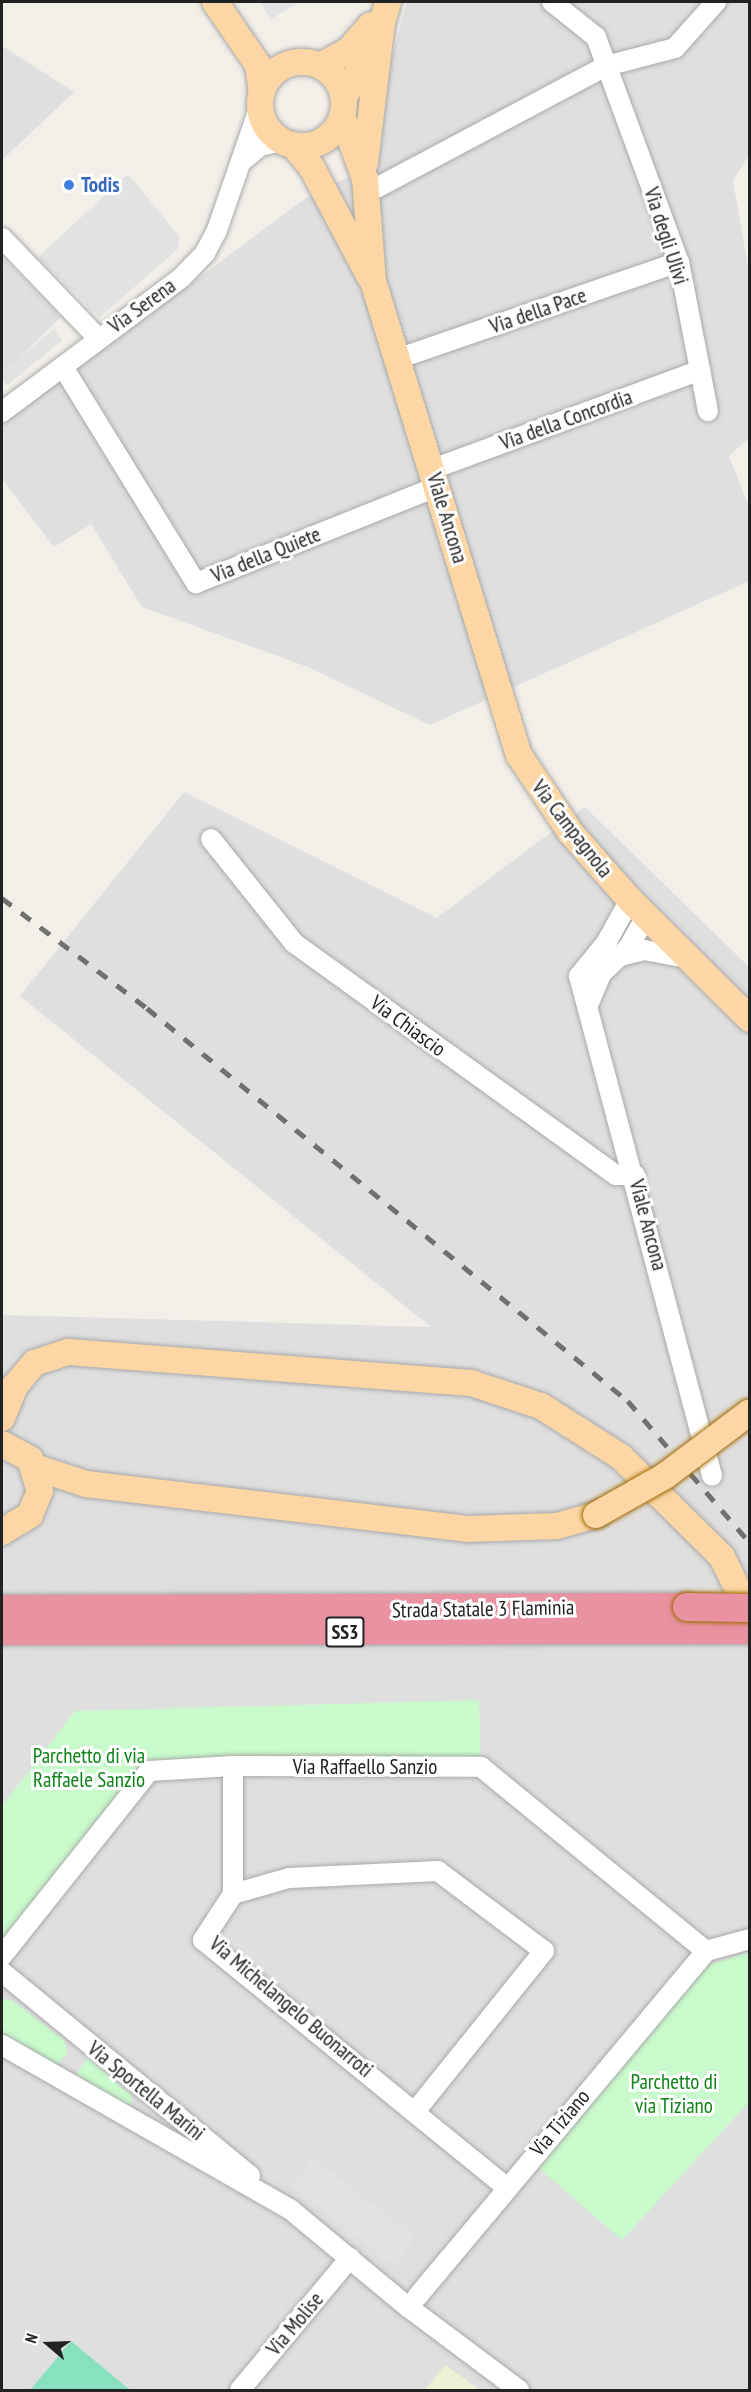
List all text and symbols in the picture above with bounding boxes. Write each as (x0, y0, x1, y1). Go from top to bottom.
place label: Todis (81, 172, 120, 198)
marker: Todis (62, 178, 76, 192)
street label: Via degli Ulivi (638, 184, 694, 288)
street label: Via Serena (104, 273, 180, 339)
street label: Via della Pace (486, 283, 590, 339)
street label: Via della Concordia (496, 384, 636, 456)
street label: Viale Ancona (421, 470, 473, 566)
street label: Via della Quiete (208, 522, 324, 588)
street label: Via Campagnola (526, 775, 618, 883)
street label: Via Chiascio (365, 990, 451, 1062)
street label: Viale Ancona (624, 1177, 672, 1273)
street label: Strada Statale 3 Flaminia (392, 1595, 574, 1623)
road number: SS3 (324, 1615, 366, 1649)
park label: Parchetto di via Raffaele Sanzio (33, 1743, 145, 1793)
street label: Via Raffaello Sanzio (293, 1754, 437, 1780)
street label: Via Michelangelo Buonarroti (204, 1931, 378, 2083)
street label: Via Sportella Marini (82, 2036, 210, 2146)
park label: Parchetto di via Tiziano (630, 2069, 718, 2119)
street label: Via Tiziano (525, 2084, 595, 2162)
street label: Via Molise (261, 2287, 329, 2361)
north arrow (18, 2314, 78, 2374)
text: N (20, 2331, 42, 2345)

